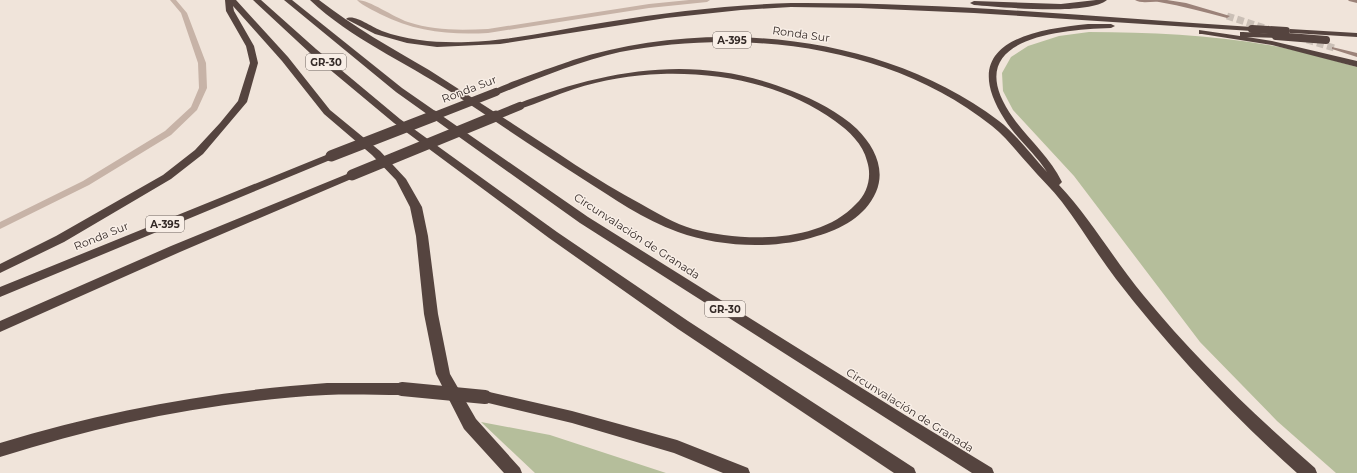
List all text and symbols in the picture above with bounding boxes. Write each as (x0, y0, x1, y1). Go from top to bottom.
street label: Ronda Sur (771, 23, 831, 45)
road number: A-395 (713, 32, 751, 48)
road number: GR-30 (306, 54, 346, 70)
street label: Ronda Sur (440, 72, 498, 106)
street label: Circunvalación de Granada (571, 190, 703, 282)
road number: A-395 (146, 216, 184, 232)
street label: Ronda Sur (72, 219, 130, 253)
road number: GR-30 (705, 301, 745, 317)
street label: Circunvalación de Granada (844, 365, 976, 455)

